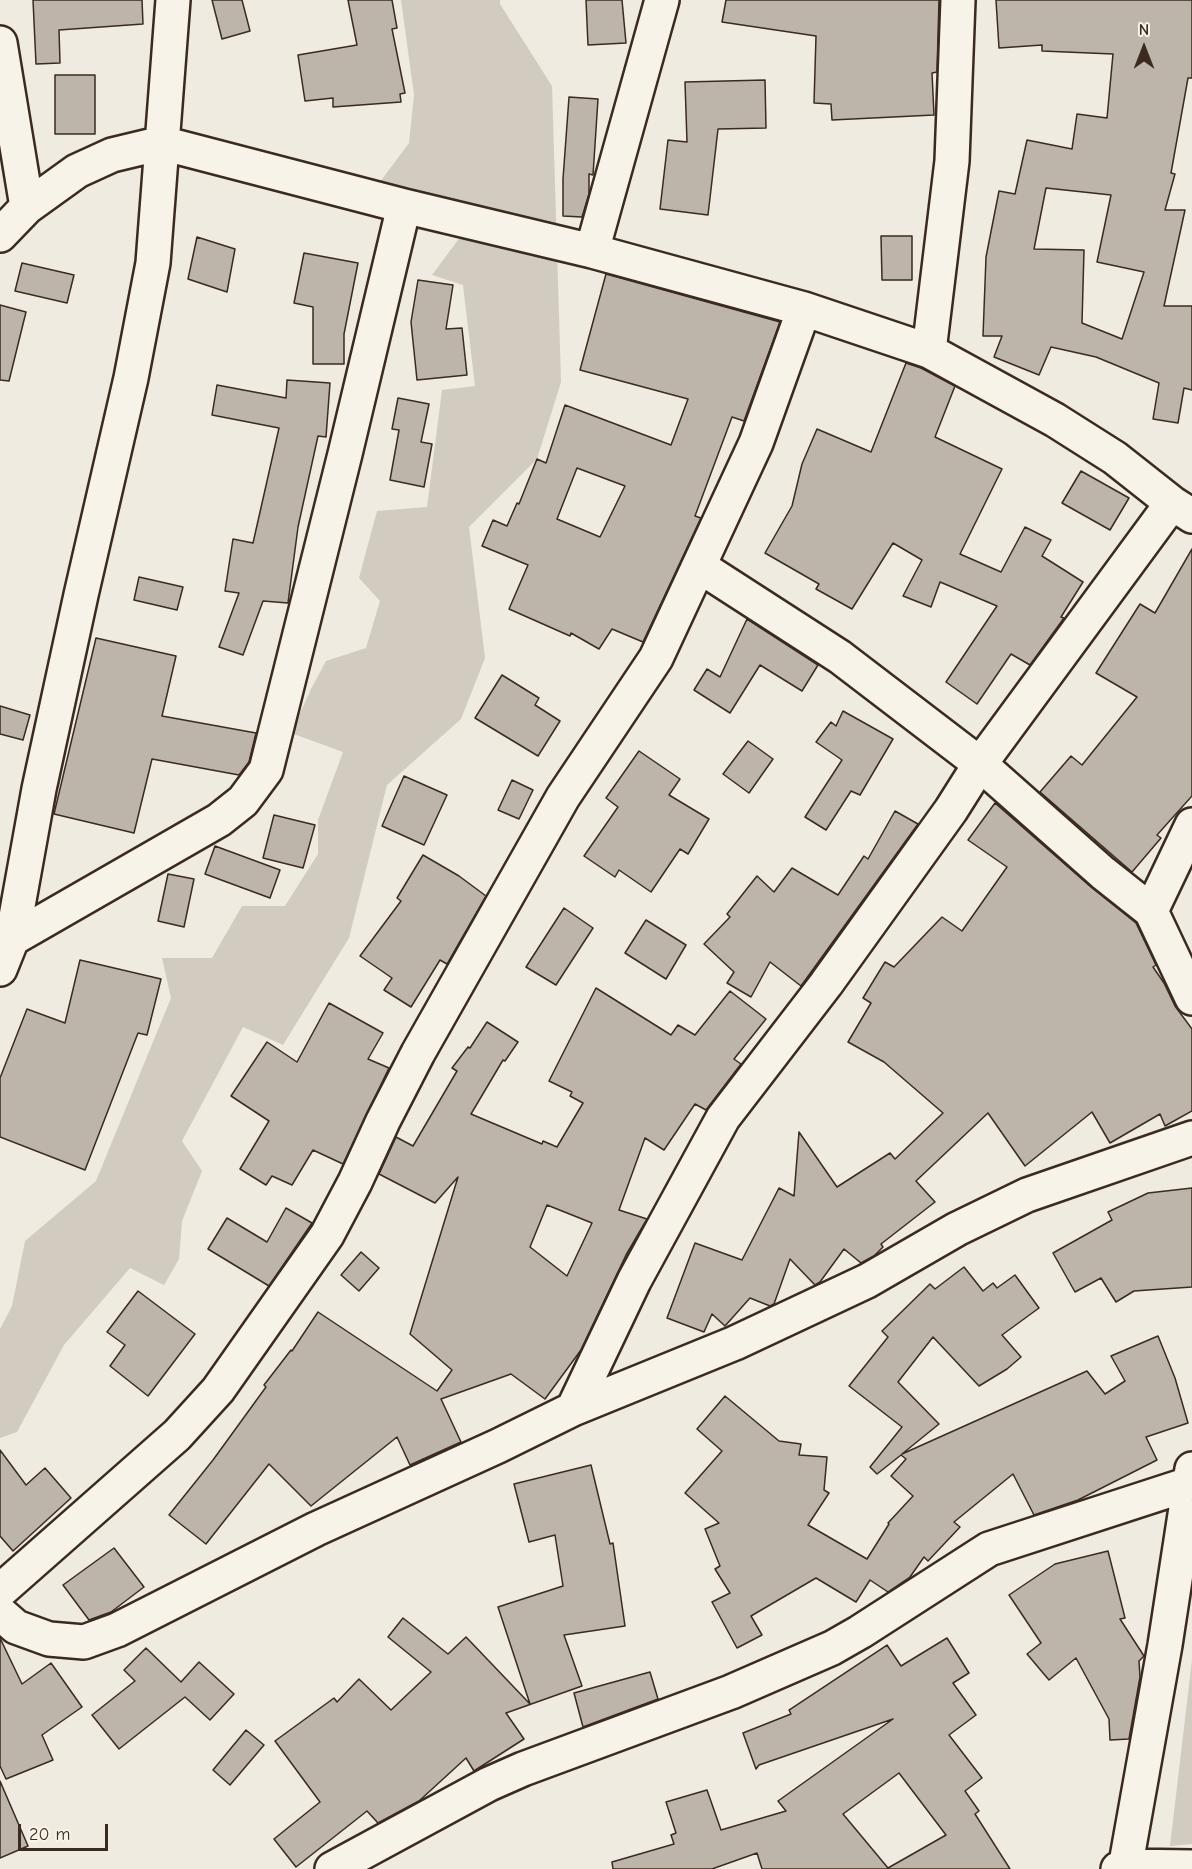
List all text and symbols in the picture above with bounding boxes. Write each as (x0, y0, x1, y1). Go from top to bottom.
north arrow (1114, 18, 1174, 78)
text: N (1139, 21, 1149, 39)
scale bar (21, 1812, 111, 1850)
text: 20 m (29, 1824, 70, 1845)

